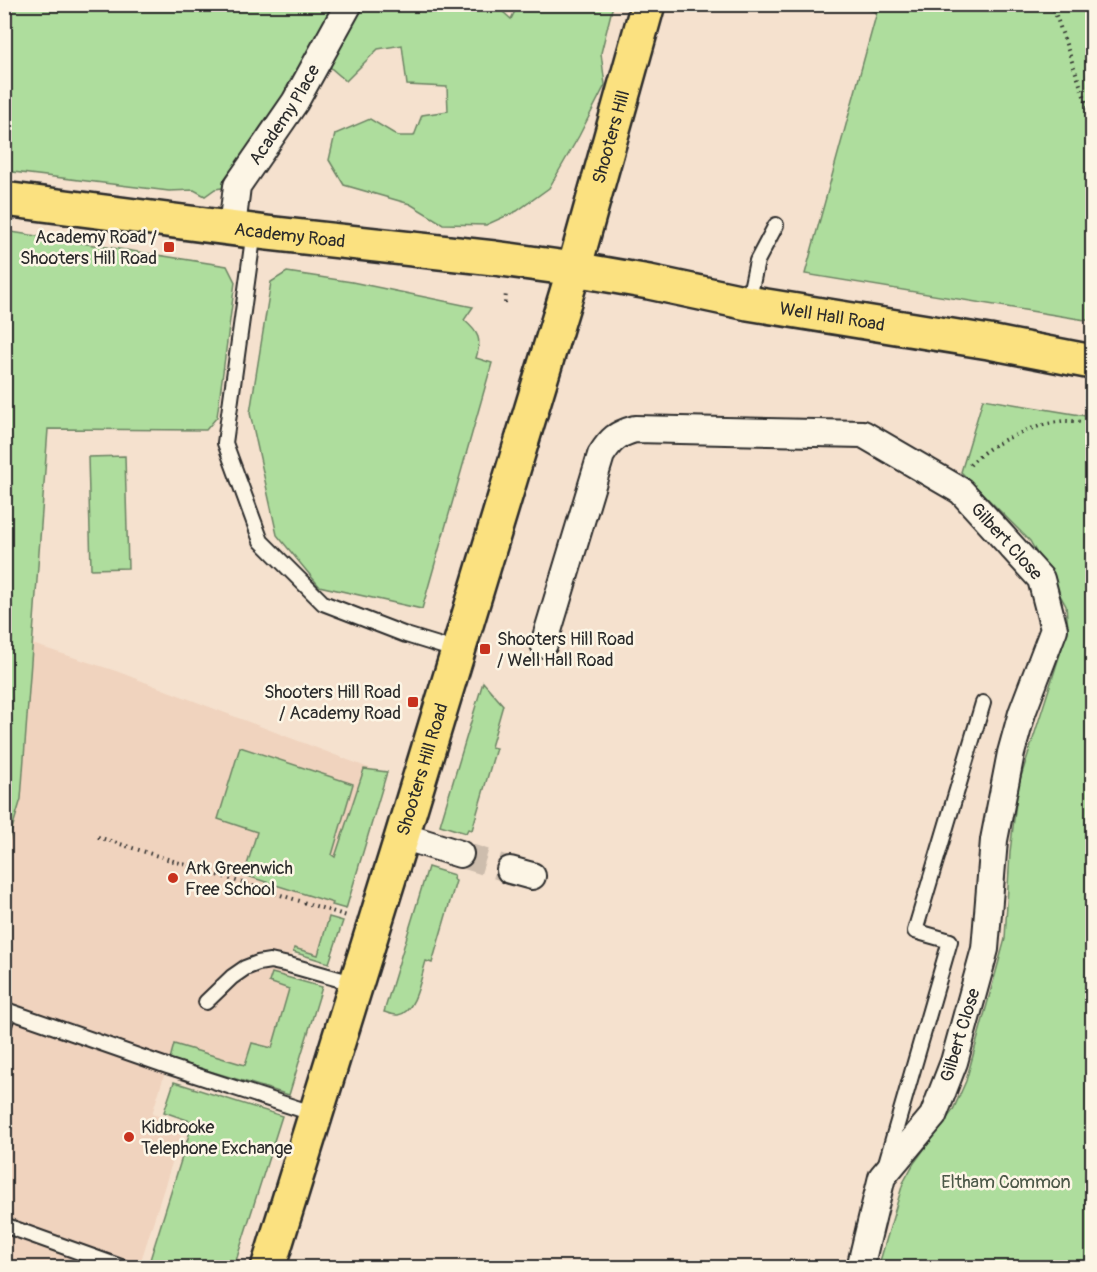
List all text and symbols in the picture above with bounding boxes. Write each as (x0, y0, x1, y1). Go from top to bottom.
street label: Academy Place (244, 61, 325, 170)
street label: Shooters Hill (587, 88, 635, 186)
street label: Academy Road (233, 218, 346, 254)
place label: Academy Road / Shooters Hill Road (20, 226, 157, 270)
marker: Academy Road / Shooters Hill Road (162, 240, 176, 254)
street label: Well Hall Road (778, 297, 887, 337)
street label: Gilbert Close (965, 498, 1047, 585)
place label: Shooters Hill Road / Well Hall Road (497, 628, 634, 672)
marker: Shooters Hill Road / Well Hall Road (478, 642, 492, 656)
place label: Shooters Hill Road / Academy Road (264, 681, 401, 725)
marker: Shooters Hill Road / Academy Road (406, 695, 420, 709)
street label: Shooters Hill Road (392, 700, 454, 838)
place label: Ark Greenwich Free School (185, 857, 293, 901)
marker: Ark Greenwich Free School (166, 871, 180, 885)
street label: Gilbert Close (935, 985, 986, 1085)
place label: Kidbrooke Telephone Exchange (141, 1116, 292, 1160)
marker: Kidbrooke Telephone Exchange (122, 1130, 136, 1144)
park label: Eltham Common (941, 1171, 1071, 1194)

